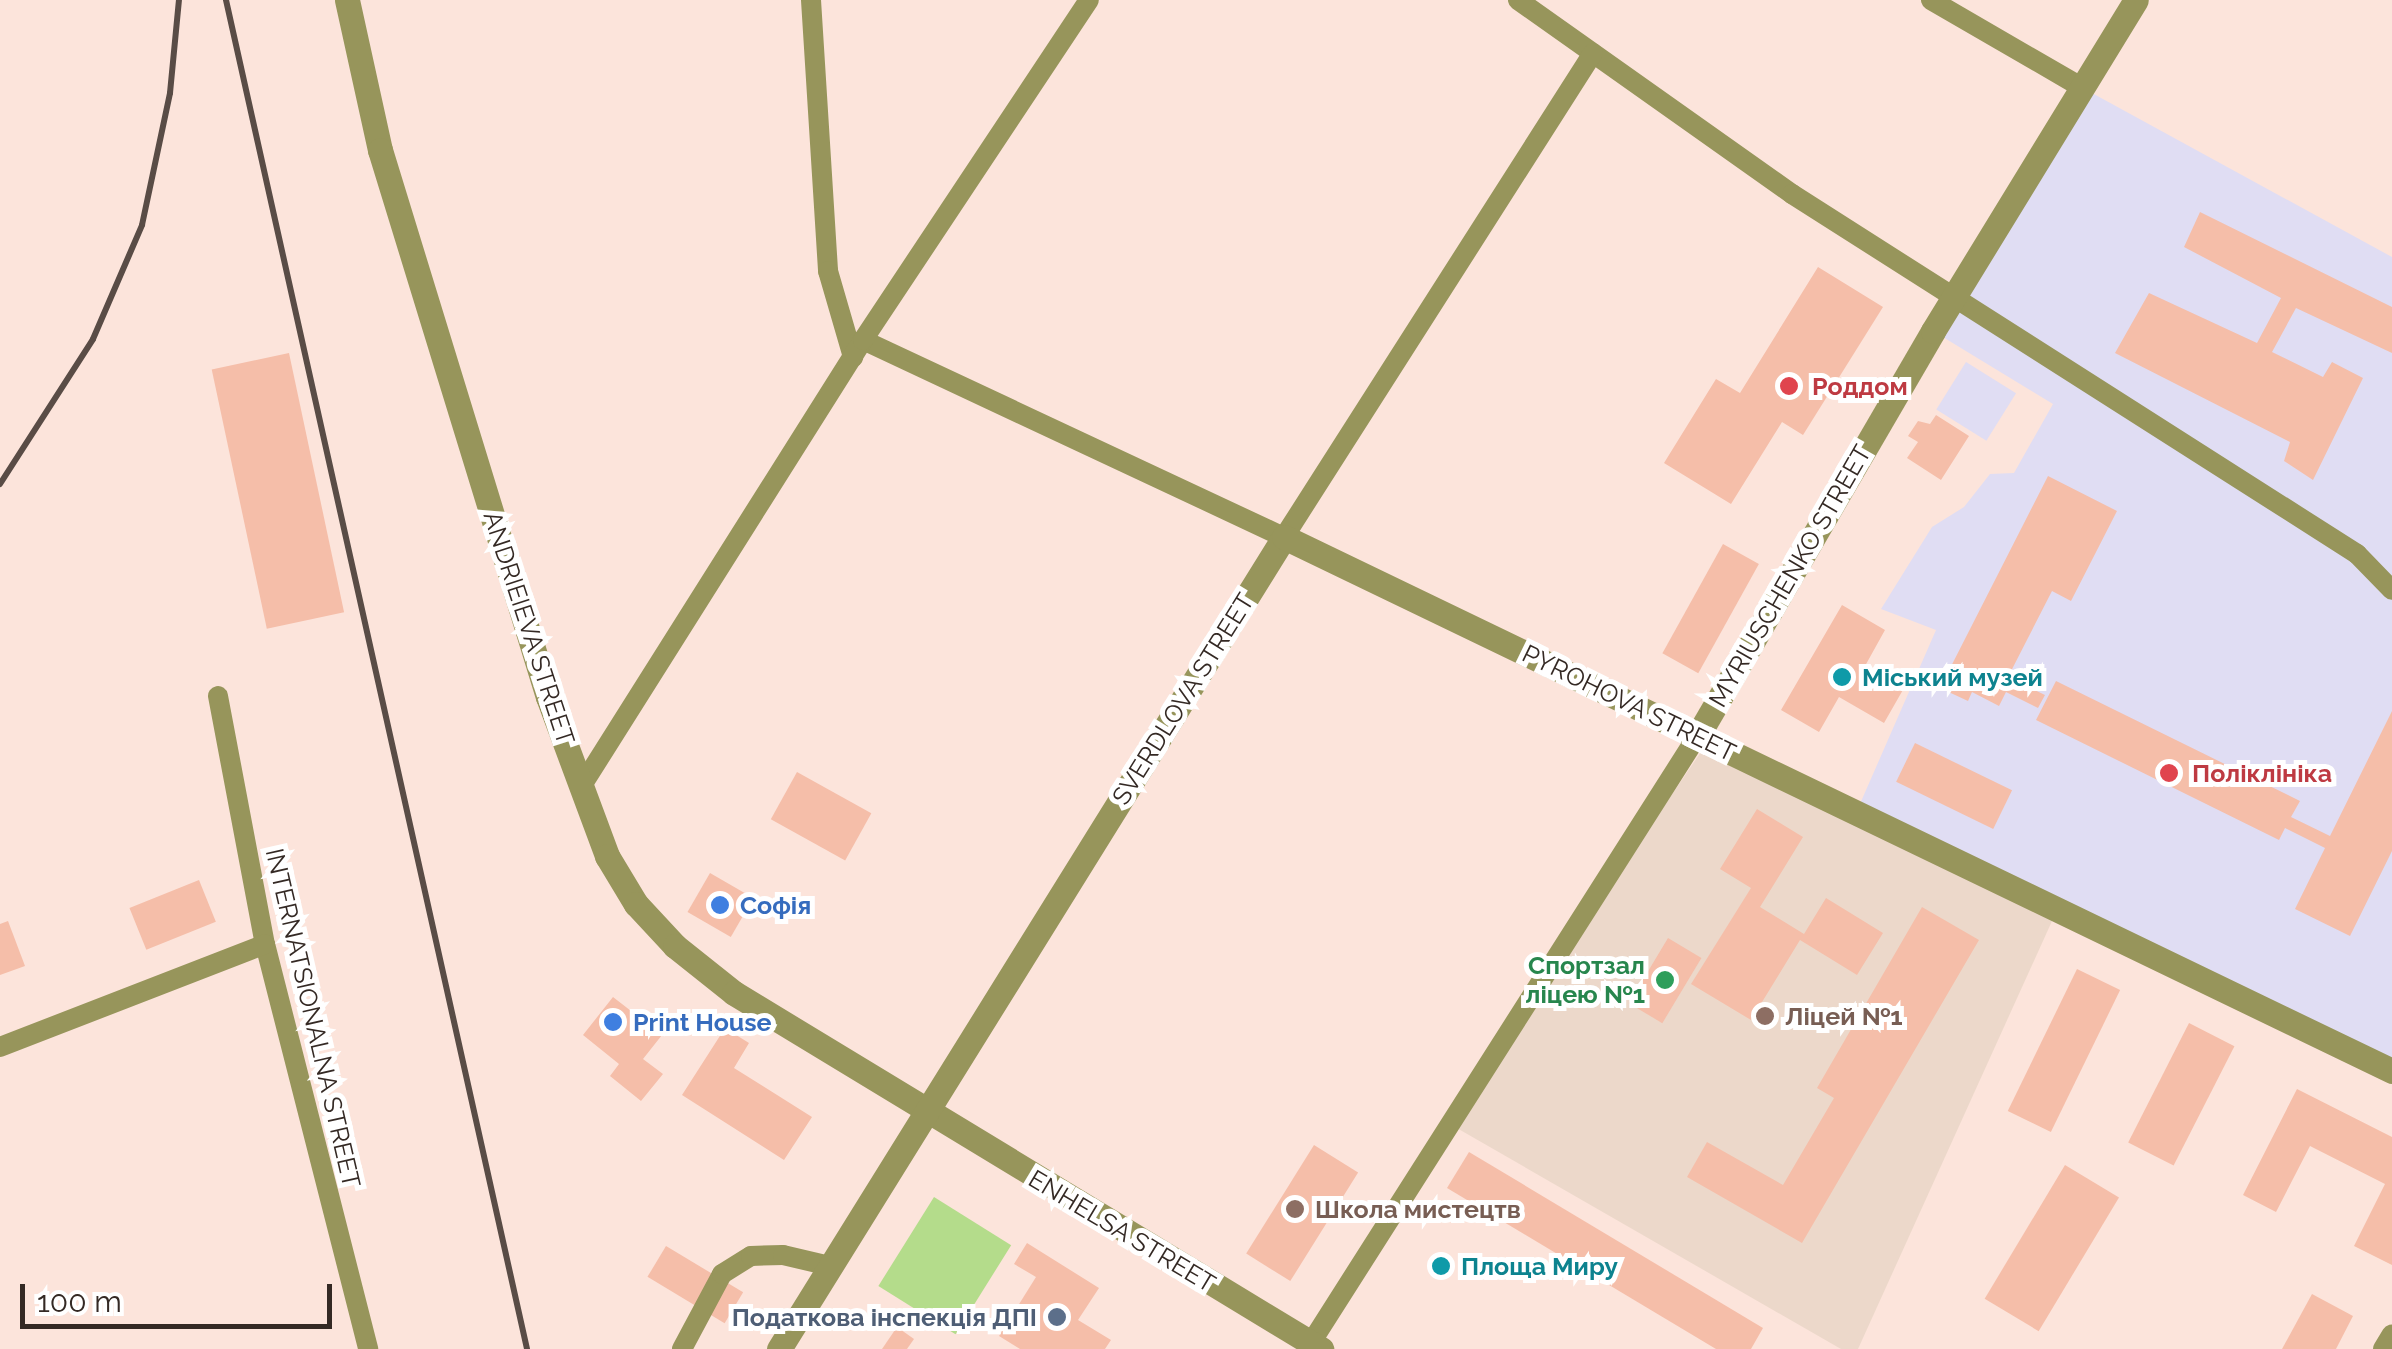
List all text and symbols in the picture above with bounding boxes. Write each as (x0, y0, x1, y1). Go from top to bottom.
place label: Роддом (1812, 371, 1908, 401)
marker: Роддом (1776, 373, 1802, 399)
street label: MYRIUSCHENKO STREET (1703, 440, 1877, 712)
street label: ANDRIEIEVA STREET (477, 507, 581, 749)
street label: SVERDLOVA STREET (1106, 587, 1260, 811)
street label: PYROHOVA STREET (1517, 638, 1741, 768)
place label: Міський музей (1862, 662, 2043, 692)
marker: Міський музей (1831, 666, 1853, 688)
place label: Поліклініка (2192, 758, 2332, 788)
marker: Поліклініка (2156, 760, 2182, 786)
street label: INTERNATSIONALNA STREET (259, 845, 367, 1191)
place label: Софія (740, 890, 811, 920)
marker: Софія (709, 894, 731, 916)
place label: Спортзал ліцею №1 (1526, 951, 1645, 1010)
marker: Спортзал ліцею №1 (1654, 969, 1676, 991)
place label: Ліцей №1 (1785, 1001, 1903, 1031)
marker: Ліцей №1 (1754, 1005, 1776, 1027)
place label: Print House (633, 1007, 772, 1037)
marker: Print House (602, 1011, 624, 1033)
street label: ENHELSA STREET (1023, 1163, 1221, 1299)
place label: Школа мистецтв (1315, 1194, 1521, 1224)
marker: Школа мистецтв (1284, 1198, 1306, 1220)
place label: Площа Миру (1461, 1251, 1618, 1281)
marker: Площа Миру (1430, 1255, 1452, 1277)
scale bar (25, 1264, 338, 1326)
text: 100 m (37, 1284, 122, 1319)
place label: Податкова інспекція ДПІ (732, 1302, 1037, 1332)
marker: Податкова інспекція ДПІ (1046, 1306, 1068, 1328)

